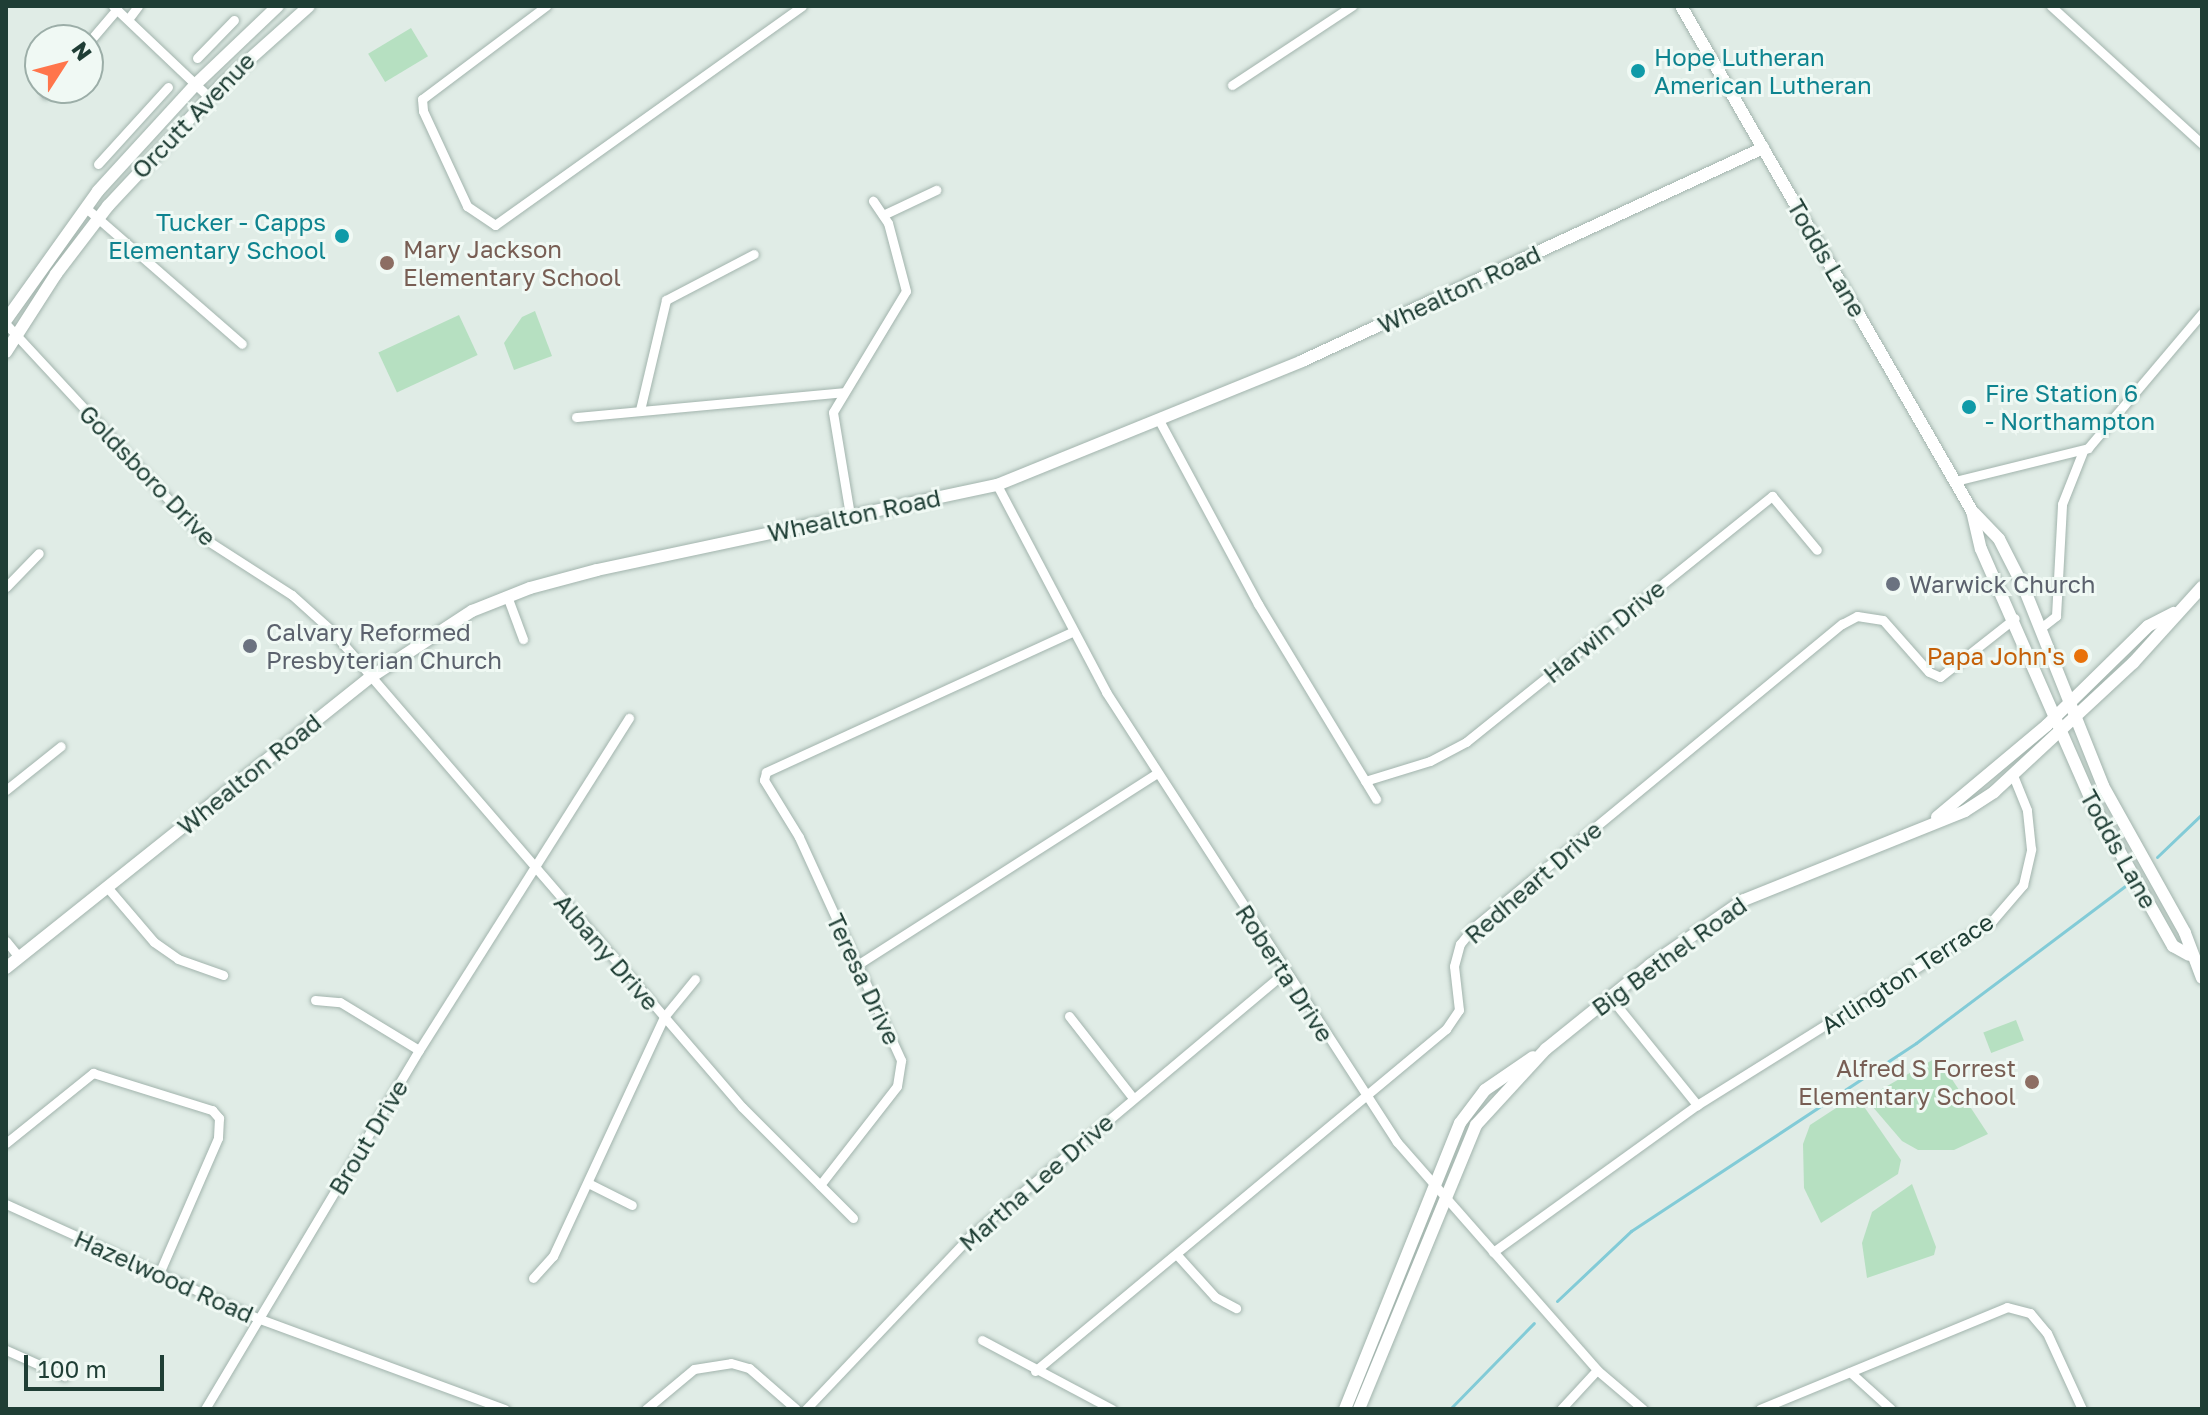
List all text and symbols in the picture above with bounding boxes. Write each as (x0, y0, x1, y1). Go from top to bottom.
north arrow (24, 24, 104, 104)
text: N (66, 36, 98, 65)
place label: Hope Lutheran American Lutheran (1654, 43, 1872, 99)
street label: Orcutt Avenue (126, 46, 260, 184)
marker: Hope Lutheran American Lutheran (1629, 62, 1647, 80)
street label: Todds Lane (1782, 194, 1872, 322)
place label: Tucker - Capps Elementary School (108, 208, 326, 264)
marker: Tucker - Capps Elementary School (333, 227, 351, 245)
place label: Mary Jackson Elementary School (403, 235, 621, 291)
street label: Whealton Road (1373, 239, 1545, 339)
marker: Mary Jackson Elementary School (378, 254, 396, 272)
place label: Fire Station 6 - Northampton (1985, 379, 2155, 435)
marker: Fire Station 6 - Northampton (1960, 398, 1978, 416)
street label: Goldsboro Drive (74, 399, 222, 551)
street label: Whealton Road (765, 483, 943, 547)
place label: Warwick Church (1909, 570, 2096, 598)
street label: Harwin Drive (1538, 573, 1670, 689)
marker: Warwick Church (1884, 575, 1902, 593)
place label: Calvary Reformed Presbyterian Church (266, 618, 502, 674)
marker: Calvary Reformed Presbyterian Church (241, 637, 259, 655)
place label: Papa John's (1927, 642, 2065, 670)
marker: Papa John's (2072, 647, 2090, 665)
street label: Whealton Road (172, 707, 326, 841)
street label: Todds Lane (2075, 785, 2163, 913)
street label: Redheart Drive (1459, 815, 1607, 949)
street label: Albany Drive (549, 888, 665, 1016)
street label: Big Bethel Road (1586, 890, 1752, 1022)
street label: Roberta Drive (1230, 899, 1340, 1047)
street label: Arlington Terrace (1815, 907, 1999, 1039)
street label: Teresa Drive (821, 909, 907, 1049)
place label: Alfred S Forrest Elementary School (1798, 1054, 2016, 1110)
marker: Alfred S Forrest Elementary School (2023, 1073, 2041, 1091)
street label: Brout Drive (322, 1074, 414, 1200)
street label: Martha Lee Drive (953, 1107, 1119, 1257)
street label: Hazelwood Road (70, 1224, 258, 1328)
scale bar (28, 1339, 168, 1389)
text: 100 m (38, 1354, 107, 1383)

